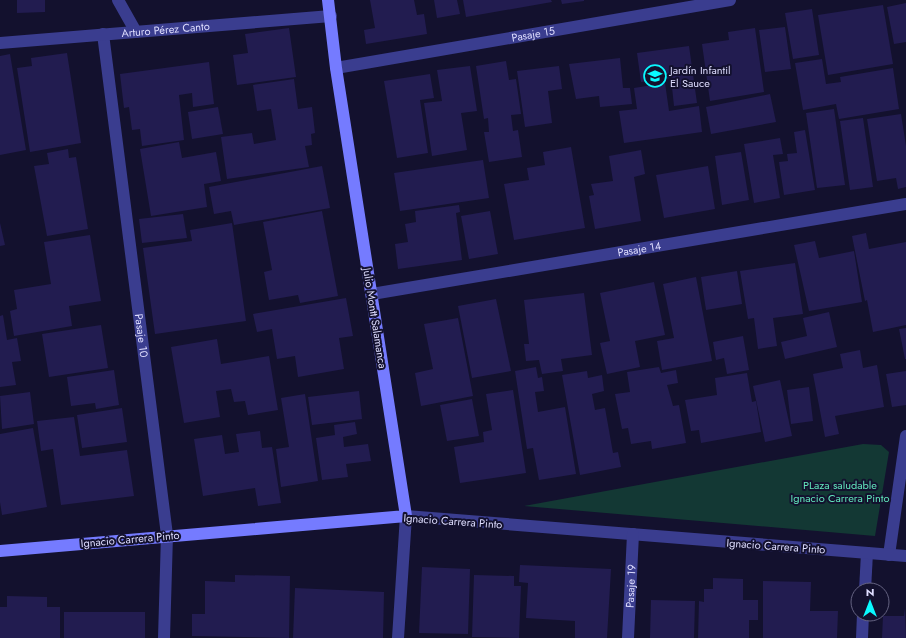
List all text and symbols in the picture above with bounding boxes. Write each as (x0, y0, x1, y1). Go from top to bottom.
street label: Arturo Pérez Canto (121, 18, 210, 41)
street label: Pasaje 15 (510, 22, 556, 46)
place label: Jardín Infantil El Sauce (668, 62, 731, 91)
school or university icon: Jardín Infantil El Sauce (642, 63, 668, 89)
street label: Pasaje 14 (616, 237, 663, 260)
street label: Julio Montt Salamanca (359, 265, 391, 369)
street label: Pasaje 10 (131, 313, 152, 359)
park label: PLaza saludable Ignacio Carrera Pinto (791, 477, 890, 506)
street label: Ignacio Carrera Pinto (403, 510, 503, 532)
street label: Ignacio Carrera Pinto (80, 527, 180, 551)
street label: Ignacio Carrera Pinto (726, 535, 826, 557)
street label: Pasaje 19 (621, 564, 640, 608)
north arrow (850, 582, 890, 622)
text: N (866, 584, 874, 600)

